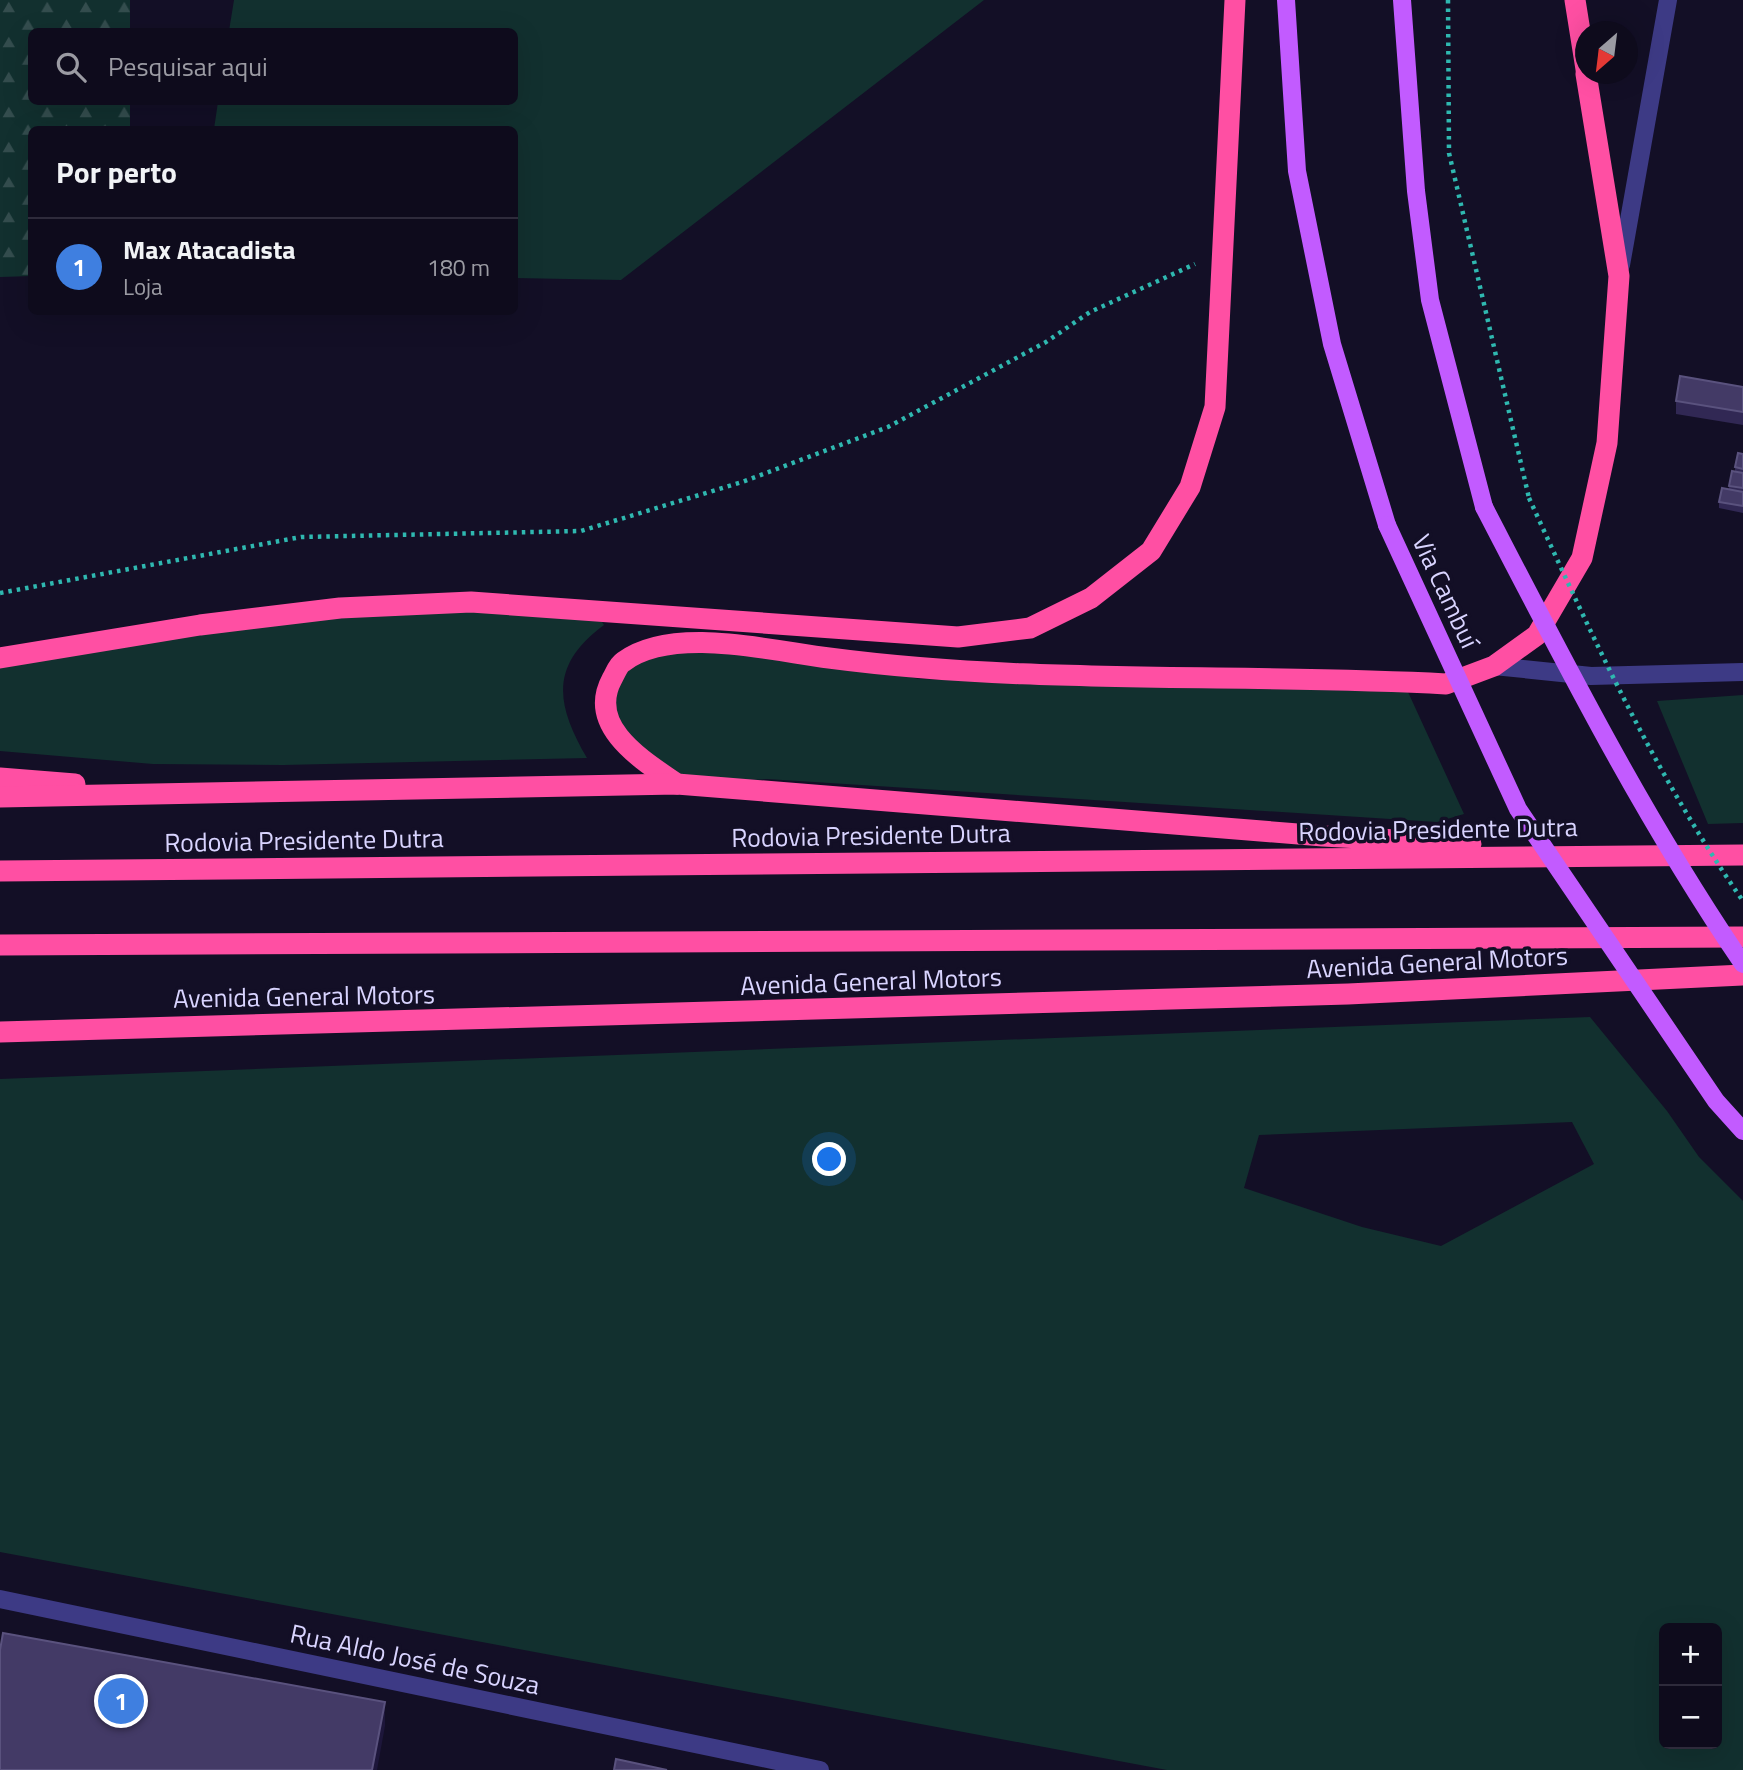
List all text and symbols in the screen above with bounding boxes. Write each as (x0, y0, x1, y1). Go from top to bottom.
north arrow (1575, 21, 1638, 84)
search box (28, 28, 518, 105)
text: Pesquisar aqui (108, 47, 268, 86)
icon: search (52, 48, 90, 86)
text: Por perto (56, 149, 177, 195)
text: Max Atacadista (123, 230, 296, 269)
text: 1 (73, 250, 85, 285)
text: 180 m (427, 250, 490, 285)
text: Loja (123, 269, 163, 304)
street label: Via Cambuí (1403, 528, 1490, 656)
street label: Rodovia Presidente Dutra (1298, 807, 1578, 851)
street label: Rodovia Presidente Dutra (731, 813, 1011, 857)
street label: Rodovia Presidente Dutra (164, 818, 444, 862)
street label: Avenida General Motors (1305, 936, 1569, 988)
street label: Avenida General Motors (739, 957, 1003, 1005)
street label: Avenida General Motors (173, 974, 435, 1018)
your location (812, 1142, 846, 1176)
street label: Rua Aldo José de Souza (287, 1613, 543, 1705)
map controls (1659, 1623, 1722, 1749)
button: + (1659, 1623, 1722, 1686)
pin: 1 (98, 1675, 144, 1727)
button: − (1659, 1686, 1722, 1749)

